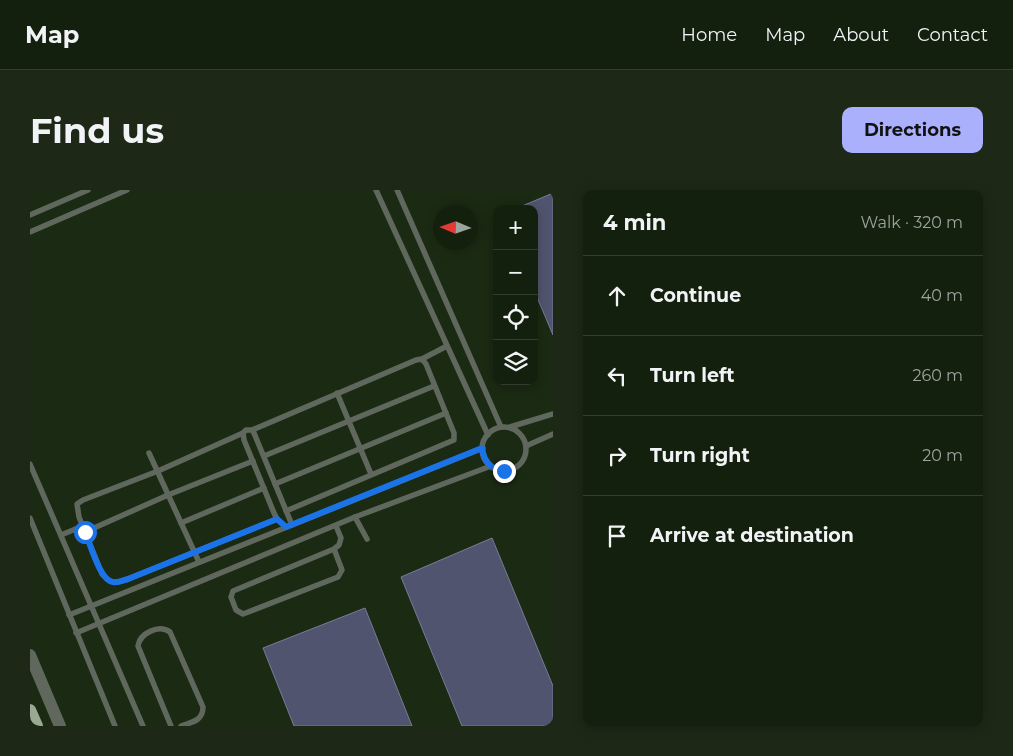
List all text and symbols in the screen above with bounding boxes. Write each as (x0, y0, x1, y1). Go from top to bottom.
text: Map (25, 20, 79, 49)
text: Home (681, 24, 737, 46)
text: Map (765, 24, 805, 46)
text: About (833, 24, 889, 46)
text: Contact (917, 24, 988, 46)
button: Directions (842, 107, 983, 153)
text: Find us (30, 109, 164, 152)
north arrow (433, 205, 478, 250)
map controls (493, 205, 538, 385)
button: + (493, 205, 538, 250)
text: 4 min (603, 210, 666, 235)
text: Walk · 320 m (861, 213, 963, 232)
button: − (493, 250, 538, 295)
icon: ahead (603, 282, 631, 310)
text: Continue (650, 284, 741, 307)
text: 40 m (921, 286, 963, 305)
button: locate (493, 295, 538, 340)
button: layers (493, 340, 538, 385)
icon: left (603, 362, 631, 390)
text: Turn left (650, 364, 735, 387)
text: 260 m (912, 366, 963, 385)
icon: right (603, 442, 631, 470)
text: Turn right (650, 444, 750, 467)
text: 20 m (922, 446, 963, 465)
route end (493, 460, 516, 483)
route start (74, 521, 97, 544)
icon: arrive (603, 522, 631, 550)
text: Arrive at destination (650, 524, 854, 547)

